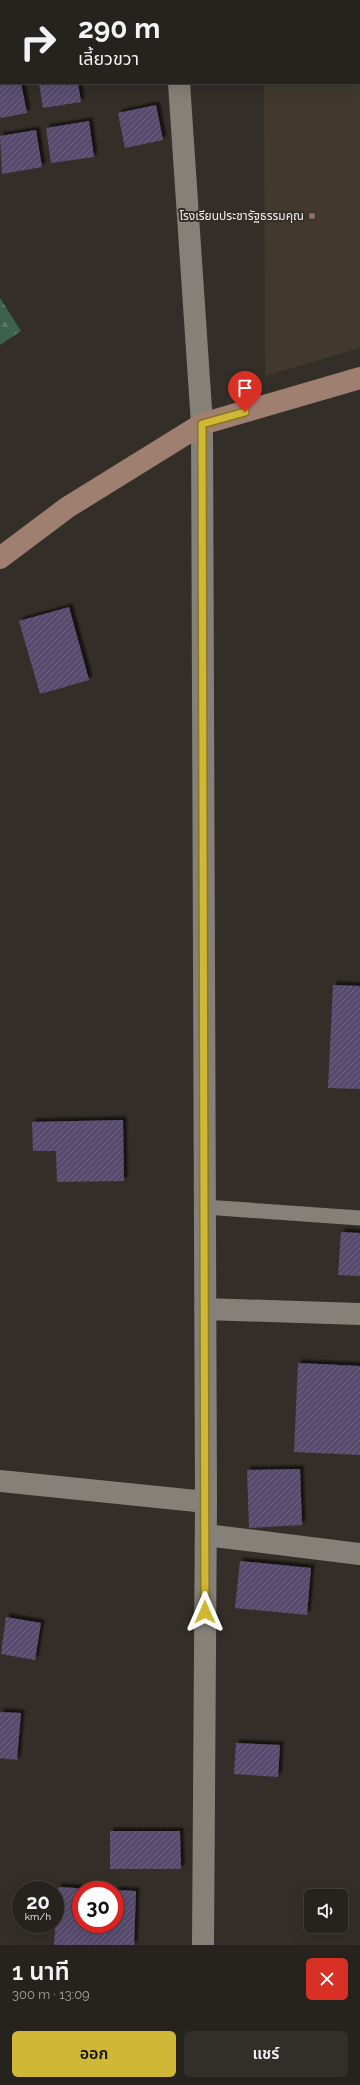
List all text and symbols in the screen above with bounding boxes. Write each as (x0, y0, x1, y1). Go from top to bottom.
text: 290 m (78, 12, 160, 45)
icon: right (12, 16, 64, 68)
text: เลี้ยวขวา (78, 48, 139, 69)
place label: โรงเรียนประชารัฐธรรมคุณ (179, 209, 304, 223)
marker: โรงเรียนประชารัฐธรรมคุณ (307, 211, 317, 221)
pin (228, 371, 262, 412)
icon: arrive (234, 377, 256, 399)
position arrow (184, 1591, 226, 1633)
speed limit sign: 30 (72, 1881, 124, 1933)
map controls (304, 1889, 348, 1933)
button: sound (304, 1889, 348, 1933)
text: 20 (26, 1890, 50, 1914)
text: km/h (25, 1911, 51, 1922)
text: 1 นาที (12, 1957, 70, 1986)
button: close (306, 1958, 348, 2000)
text: 300 m · 13:09 (12, 1987, 90, 2002)
button: ออก (12, 2031, 176, 2077)
button: แชร์ (184, 2031, 348, 2077)

